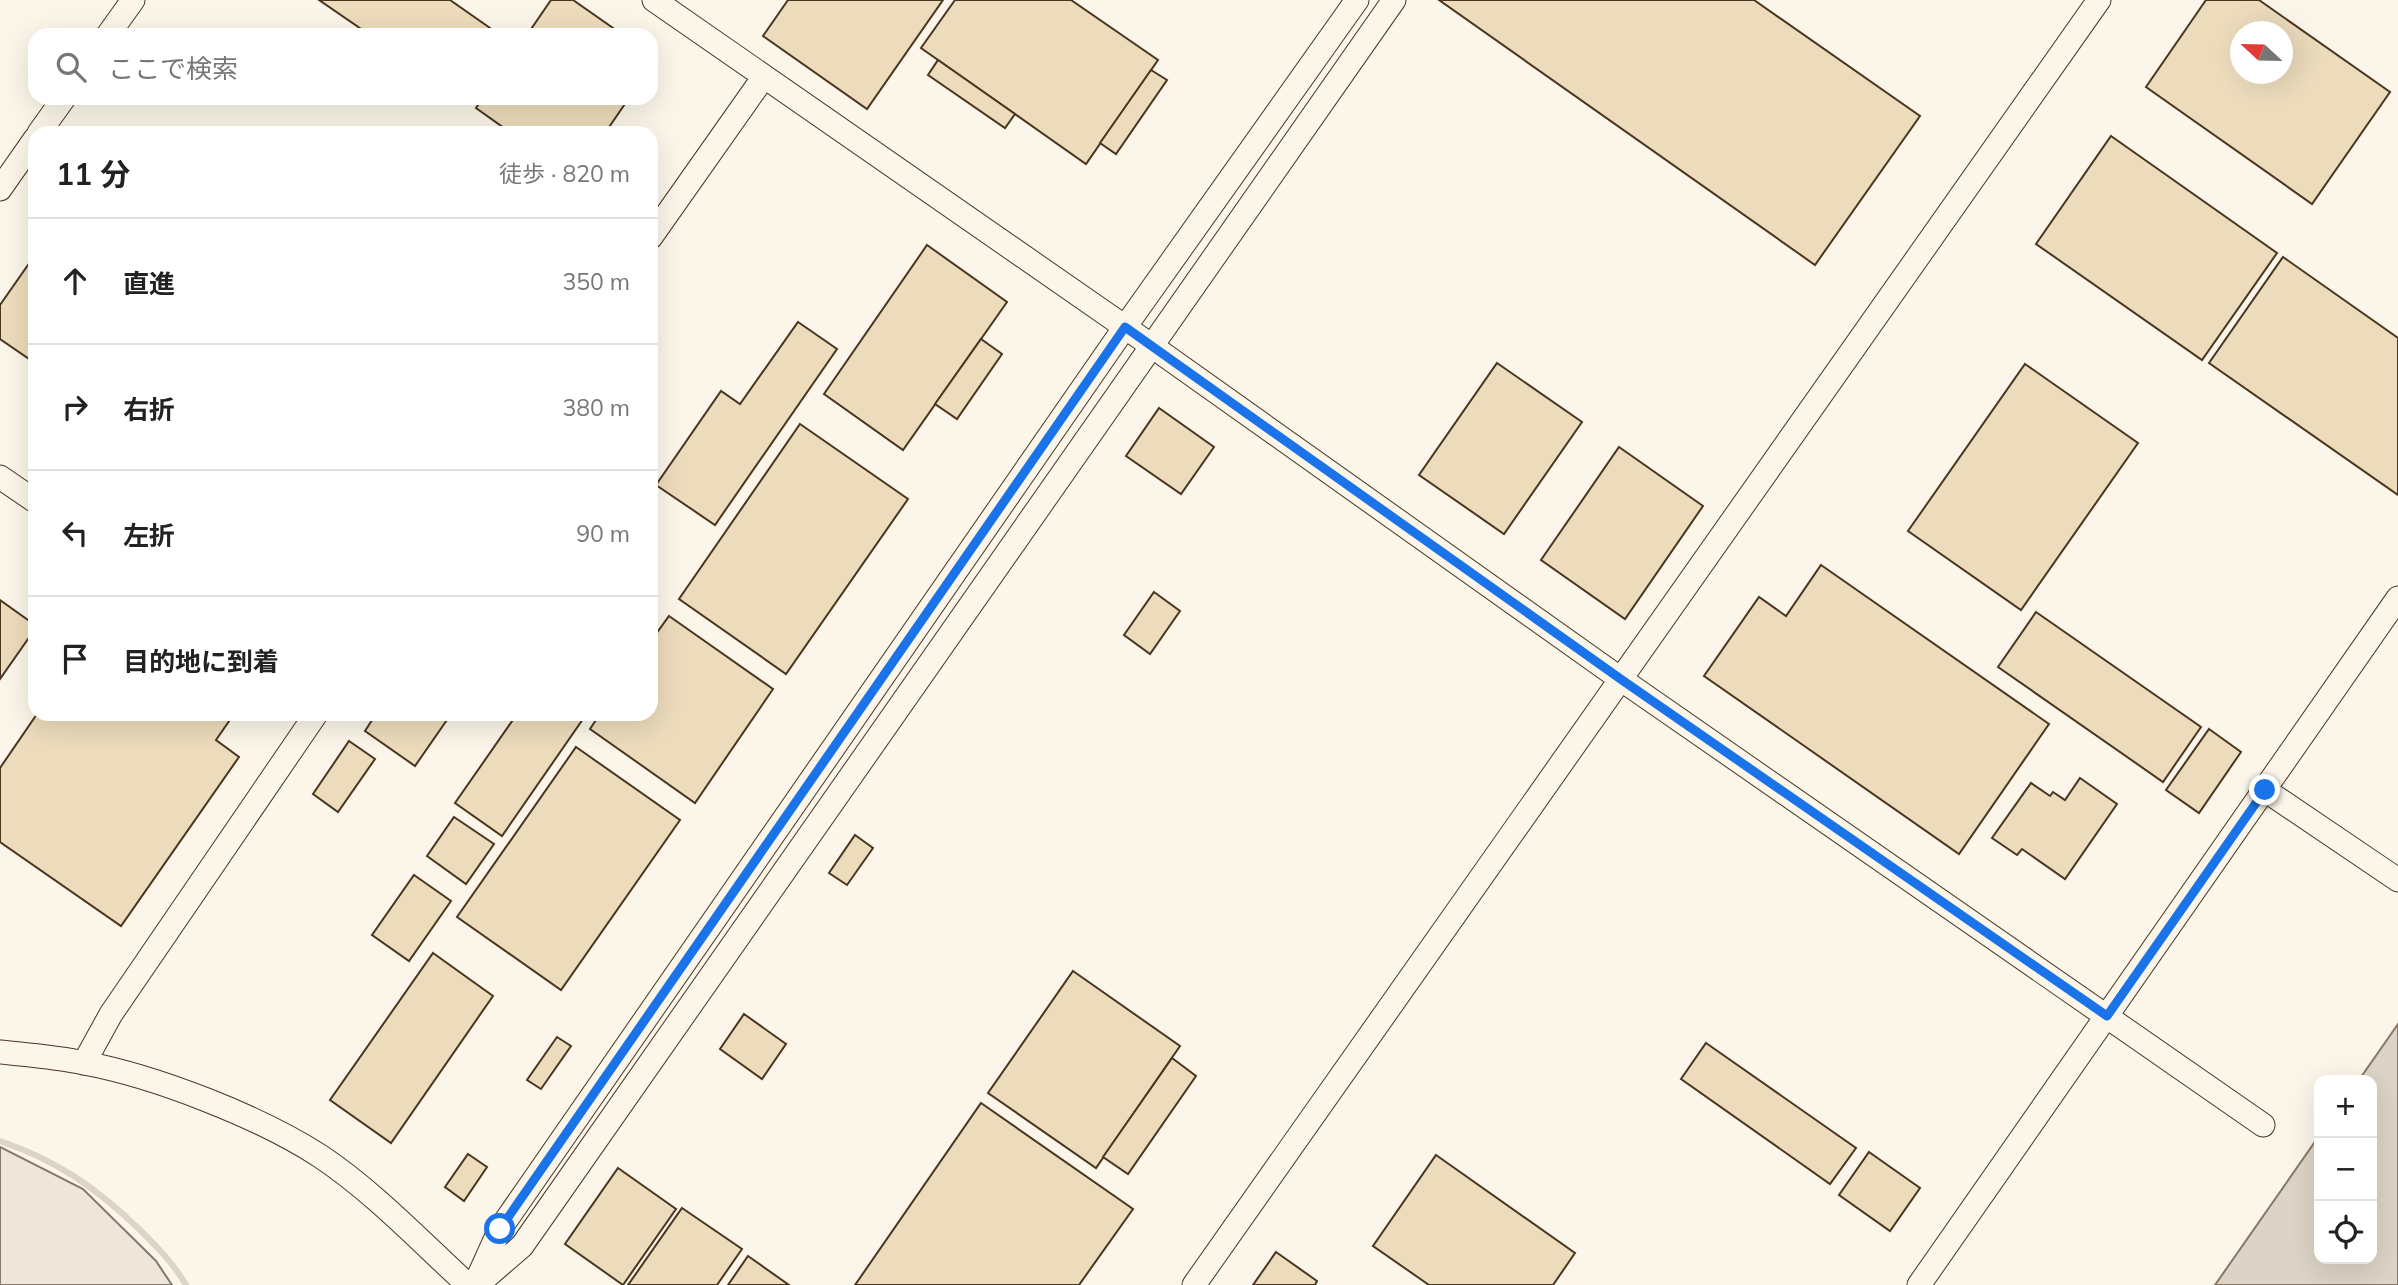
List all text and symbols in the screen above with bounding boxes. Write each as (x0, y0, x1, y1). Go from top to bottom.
north arrow (2230, 21, 2293, 84)
search box (28, 28, 658, 105)
icon: search (52, 48, 90, 86)
text: ここで検索 (108, 52, 238, 85)
text: 11 分 (56, 155, 130, 193)
text: 徒歩 · 820 m (499, 159, 630, 188)
icon: ahead (56, 262, 94, 300)
text: 直進 (123, 267, 175, 300)
text: 350 m (562, 267, 630, 296)
icon: right (56, 388, 94, 426)
text: 右折 (123, 393, 175, 426)
text: 380 m (562, 393, 630, 422)
icon: left (56, 514, 94, 552)
text: 左折 (123, 519, 175, 552)
text: 90 m (576, 519, 630, 548)
icon: arrive (56, 640, 94, 678)
text: 目的地に到着 (123, 645, 279, 678)
route end (2249, 774, 2280, 805)
map controls (2314, 1075, 2377, 1264)
button: + (2314, 1075, 2377, 1138)
button: − (2314, 1138, 2377, 1201)
button: locate (2314, 1201, 2377, 1264)
route start (484, 1213, 515, 1244)

